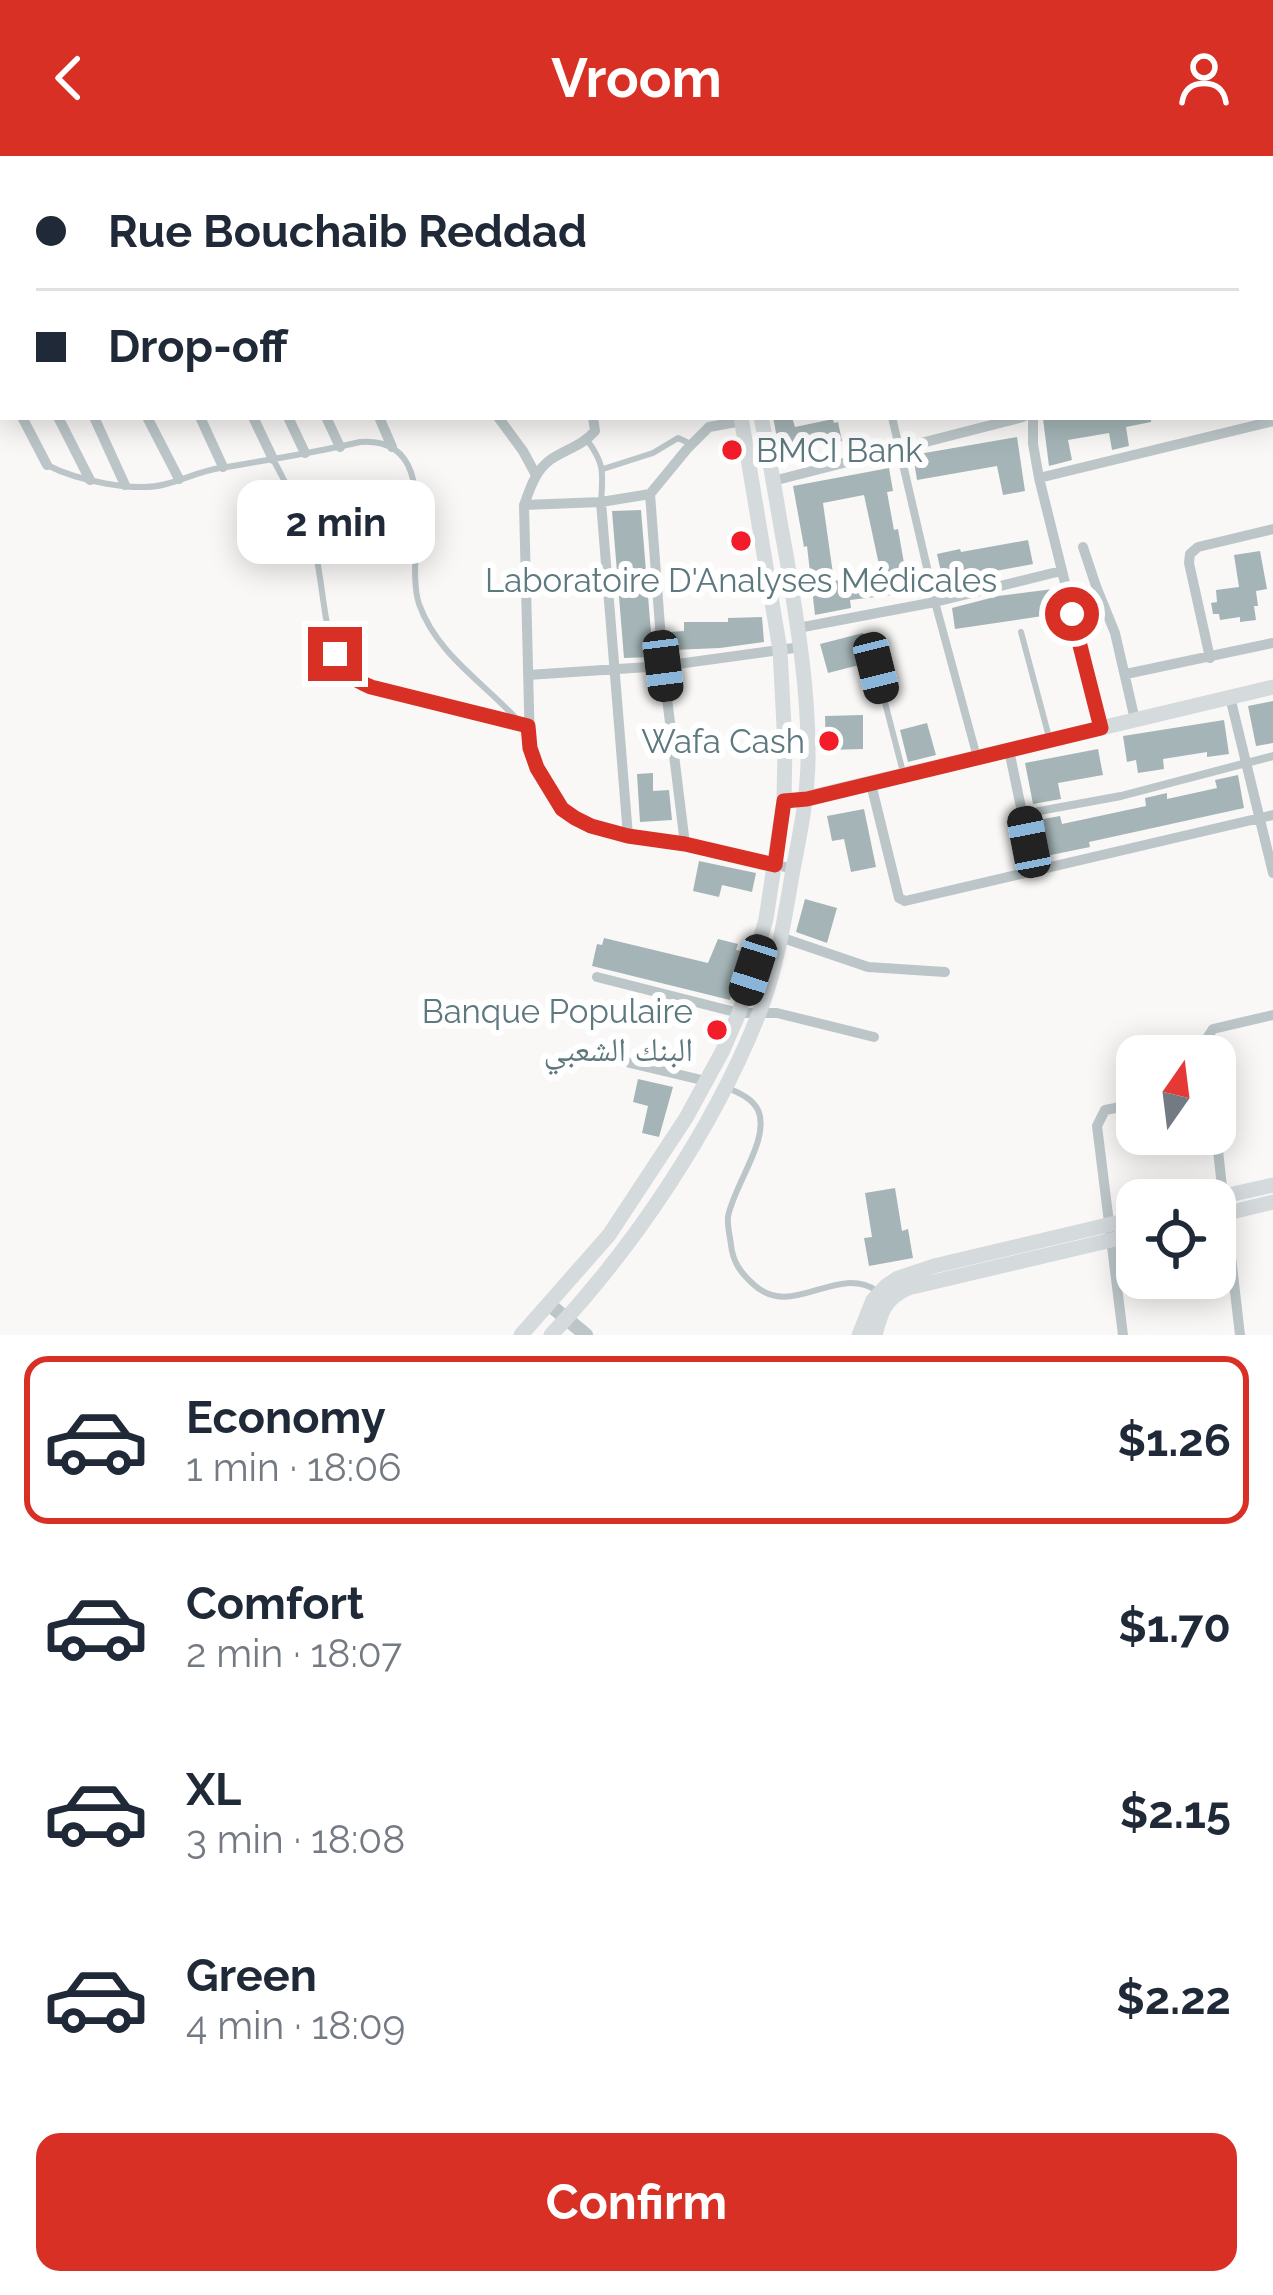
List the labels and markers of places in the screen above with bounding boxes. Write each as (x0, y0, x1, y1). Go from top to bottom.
place label: BMCI Bank (756, 431, 923, 470)
marker: BMCI Bank (719, 437, 745, 463)
marker: Laboratoire D'Analyses Médicales (728, 528, 754, 554)
place label: Laboratoire D'Analyses Médicales (485, 561, 997, 600)
place label: Wafa Cash (641, 722, 805, 761)
marker: Wafa Cash (816, 728, 842, 754)
place label: Banque Populaire البنك الشعبي (422, 992, 693, 1075)
marker: Banque Populaire البنك الشعبي (704, 1017, 730, 1043)

